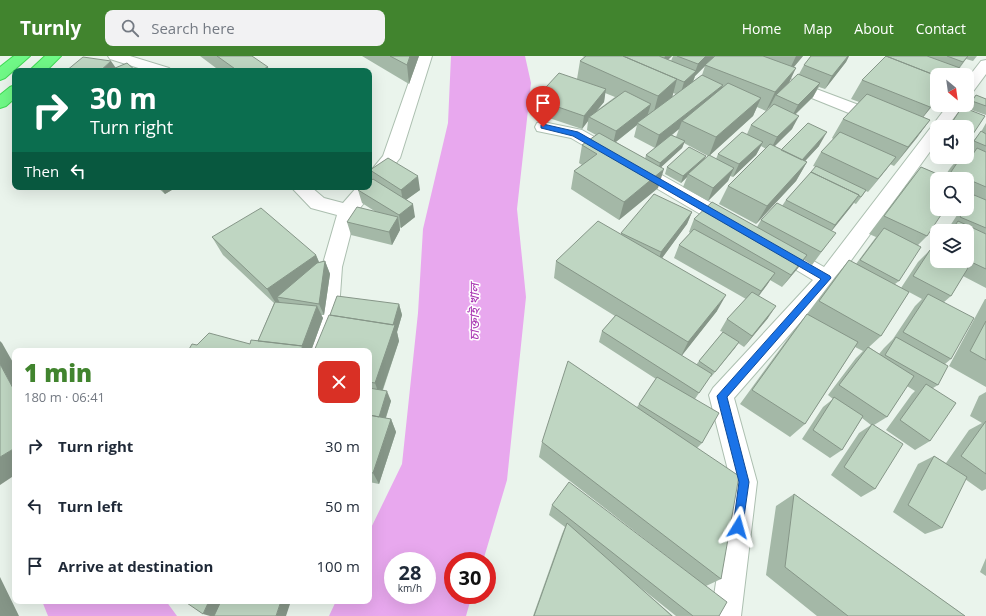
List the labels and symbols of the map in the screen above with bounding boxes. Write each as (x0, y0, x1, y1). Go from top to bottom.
north arrow (930, 68, 974, 112)
pin (526, 86, 560, 127)
water label: চাক্তাই খাল (465, 281, 483, 341)
position arrow (717, 506, 759, 548)
speed limit sign: 30 (444, 552, 496, 604)

